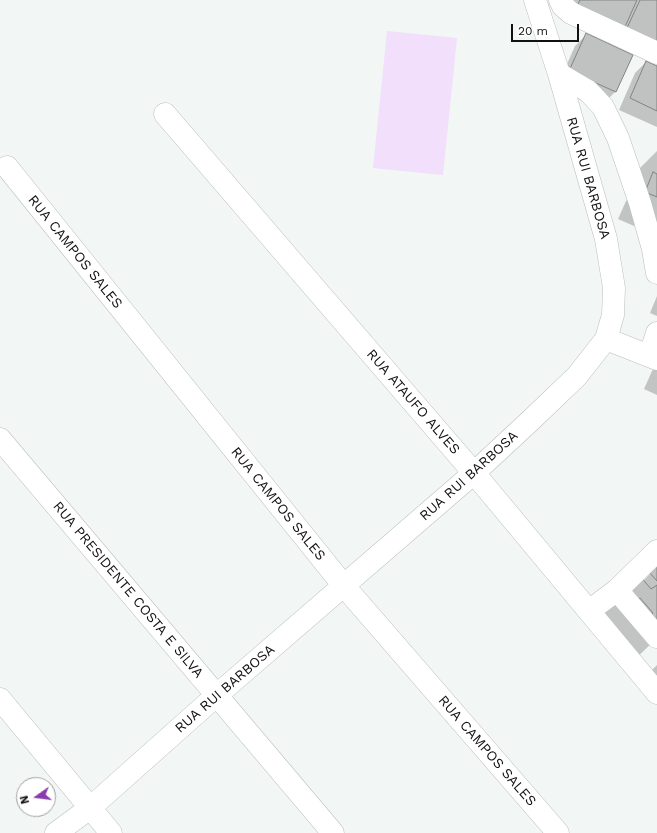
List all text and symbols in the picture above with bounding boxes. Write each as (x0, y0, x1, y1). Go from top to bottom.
scale bar (513, 16, 581, 42)
text: 20 m (518, 24, 548, 38)
street label: RUA RUI BARBOSA (563, 115, 613, 241)
street label: RUA CAMPOS SALES (24, 192, 126, 312)
street label: RUA ATAUFO ALVES (363, 346, 463, 458)
street label: RUA RUI BARBOSA (416, 427, 522, 525)
street label: RUA CAMPOS SALES (227, 444, 329, 564)
street label: RUA PRESIDENTE COSTA E SILVA (49, 498, 207, 682)
street label: RUA RUI BARBOSA (172, 641, 278, 737)
street label: RUA CAMPOS SALES (434, 692, 540, 810)
north arrow (16, 777, 56, 817)
text: N (18, 794, 32, 805)

